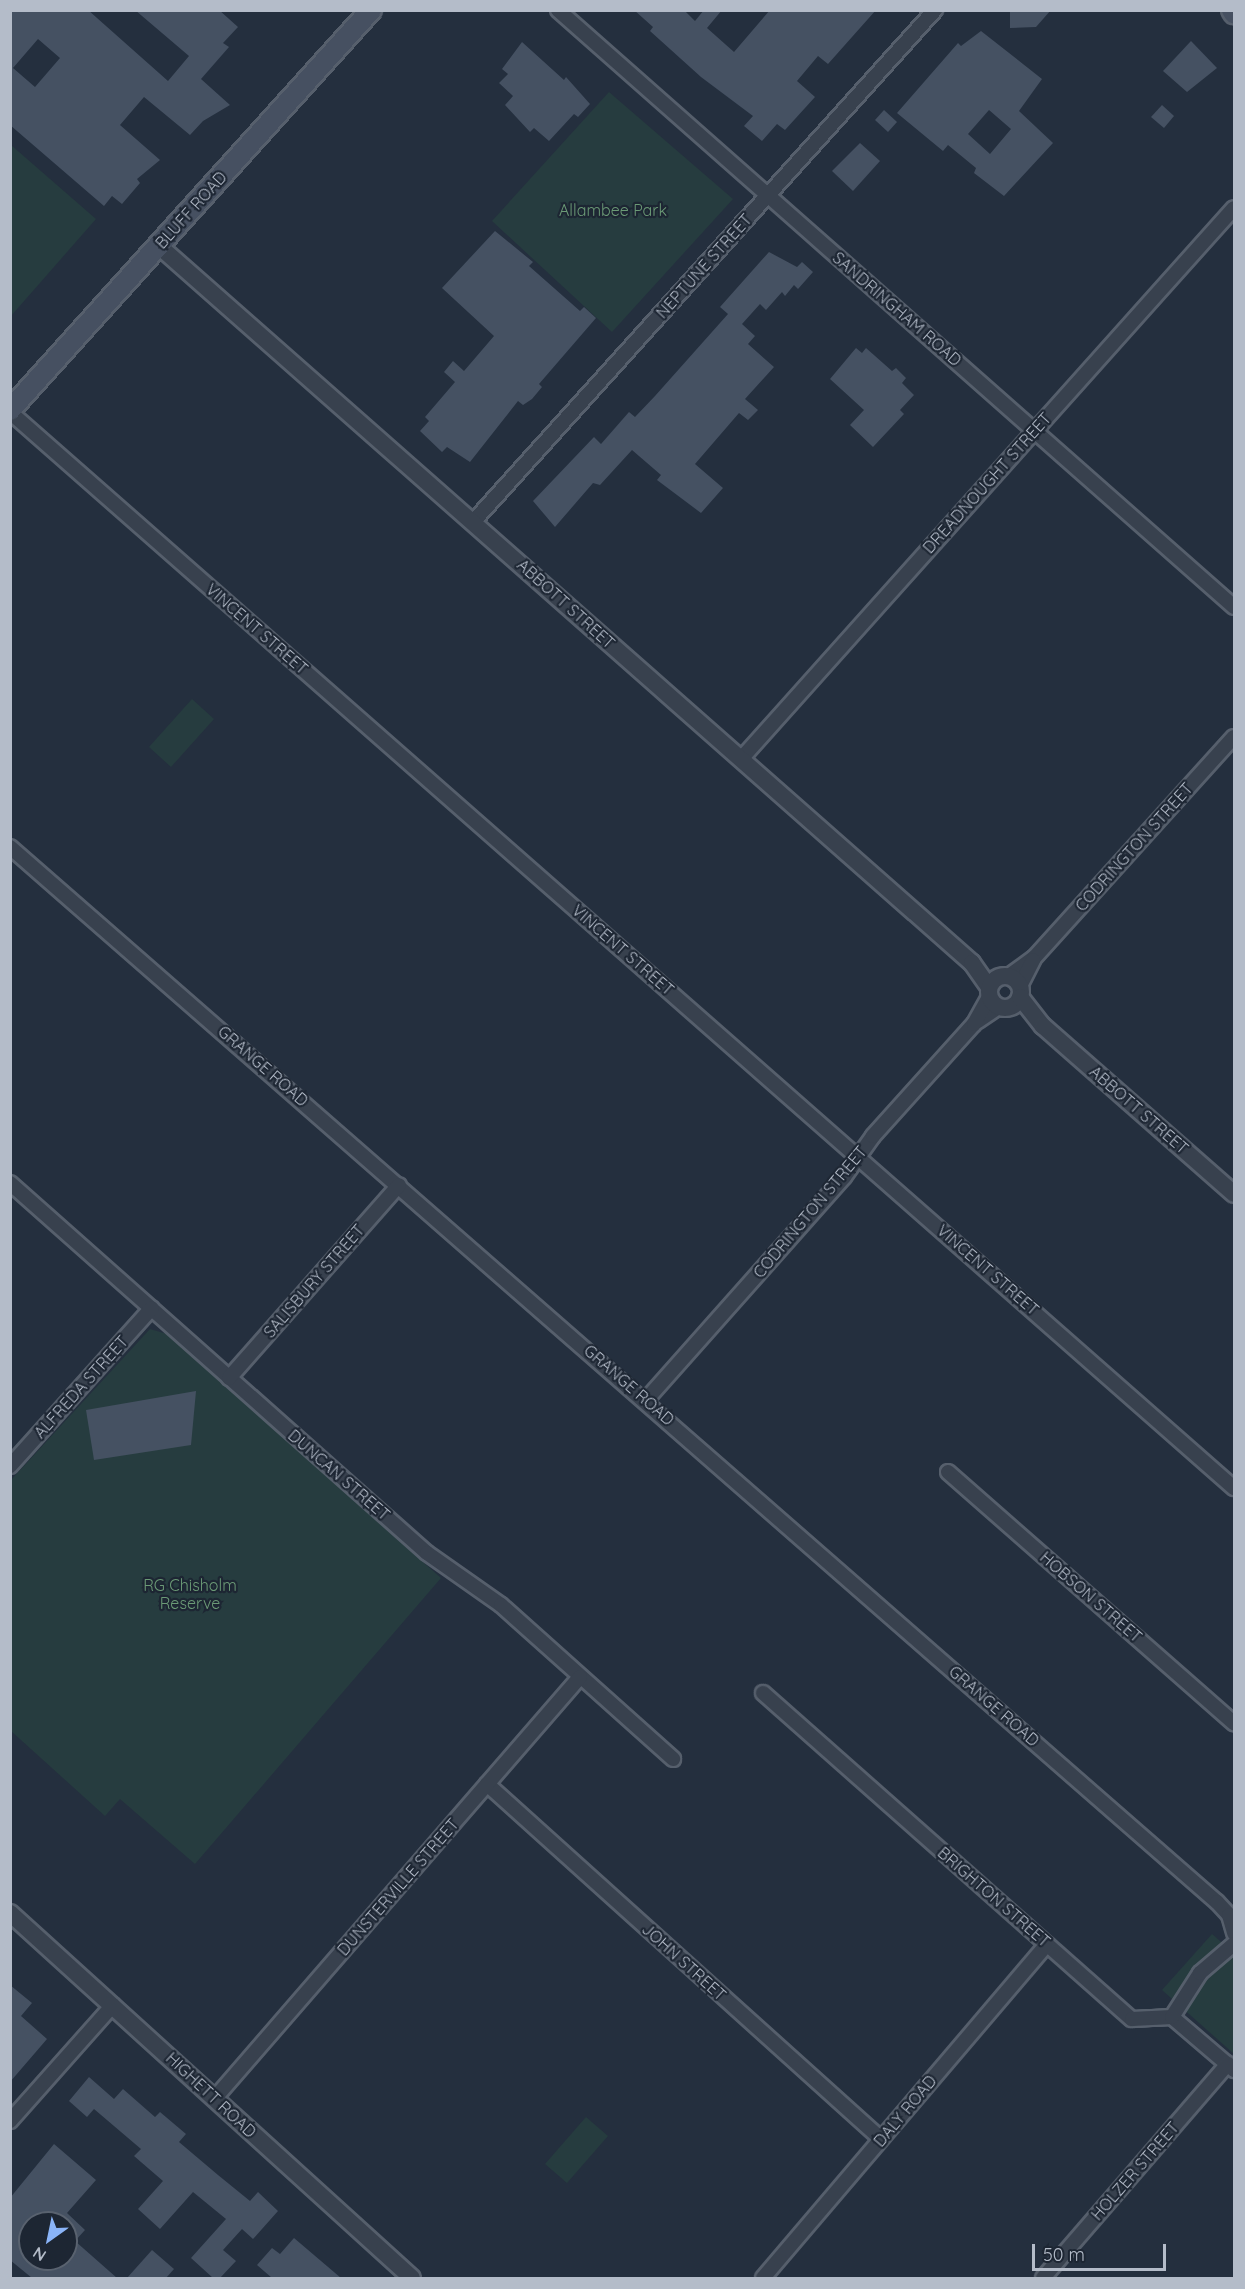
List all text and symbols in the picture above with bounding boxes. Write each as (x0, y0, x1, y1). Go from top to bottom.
street label: BLUFF ROAD (151, 168, 231, 252)
park label: Allambee Park (559, 200, 667, 220)
street label: NEPTUNE STREET (652, 210, 756, 322)
street label: SANDRINGHAM ROAD (829, 248, 965, 370)
street label: DREADNOUGHT STREET (919, 409, 1055, 557)
street label: ABBOTT STREET (513, 555, 619, 653)
street label: VINCENT STREET (202, 580, 312, 678)
street label: CODRINGTON STREET (1071, 779, 1197, 915)
street label: VINCENT STREET (568, 901, 678, 999)
street label: GRANGE ROAD (214, 1022, 312, 1110)
street label: ABBOTT STREET (1086, 1062, 1192, 1158)
street label: CODRINGTON STREET (749, 1142, 871, 1282)
street label: SALISBURY STREET (260, 1221, 368, 1341)
street label: VINCENT STREET (933, 1221, 1043, 1319)
street label: ALFREDA STREET (30, 1332, 132, 1442)
street label: GRANGE ROAD (580, 1341, 678, 1429)
street label: DUNCAN STREET (284, 1426, 394, 1524)
street label: HOBSON STREET (1036, 1548, 1146, 1646)
park label: RG Chisholm Reserve (143, 1575, 237, 1613)
street label: GRANGE ROAD (945, 1662, 1043, 1750)
street label: DUNSTERVILLE STREET (333, 1815, 463, 1959)
street label: BRIGHTON STREET (934, 1843, 1054, 1951)
street label: JOHN STREET (638, 1919, 730, 2005)
street label: HIGHETT ROAD (162, 2048, 260, 2142)
street label: DALY ROAD (870, 2071, 940, 2151)
street label: HOLZER STREET (1087, 2118, 1183, 2224)
north arrow (18, 2211, 78, 2271)
scale bar (1035, 2232, 1168, 2270)
text: N (29, 2243, 50, 2266)
text: 50 m (1043, 2243, 1085, 2266)

